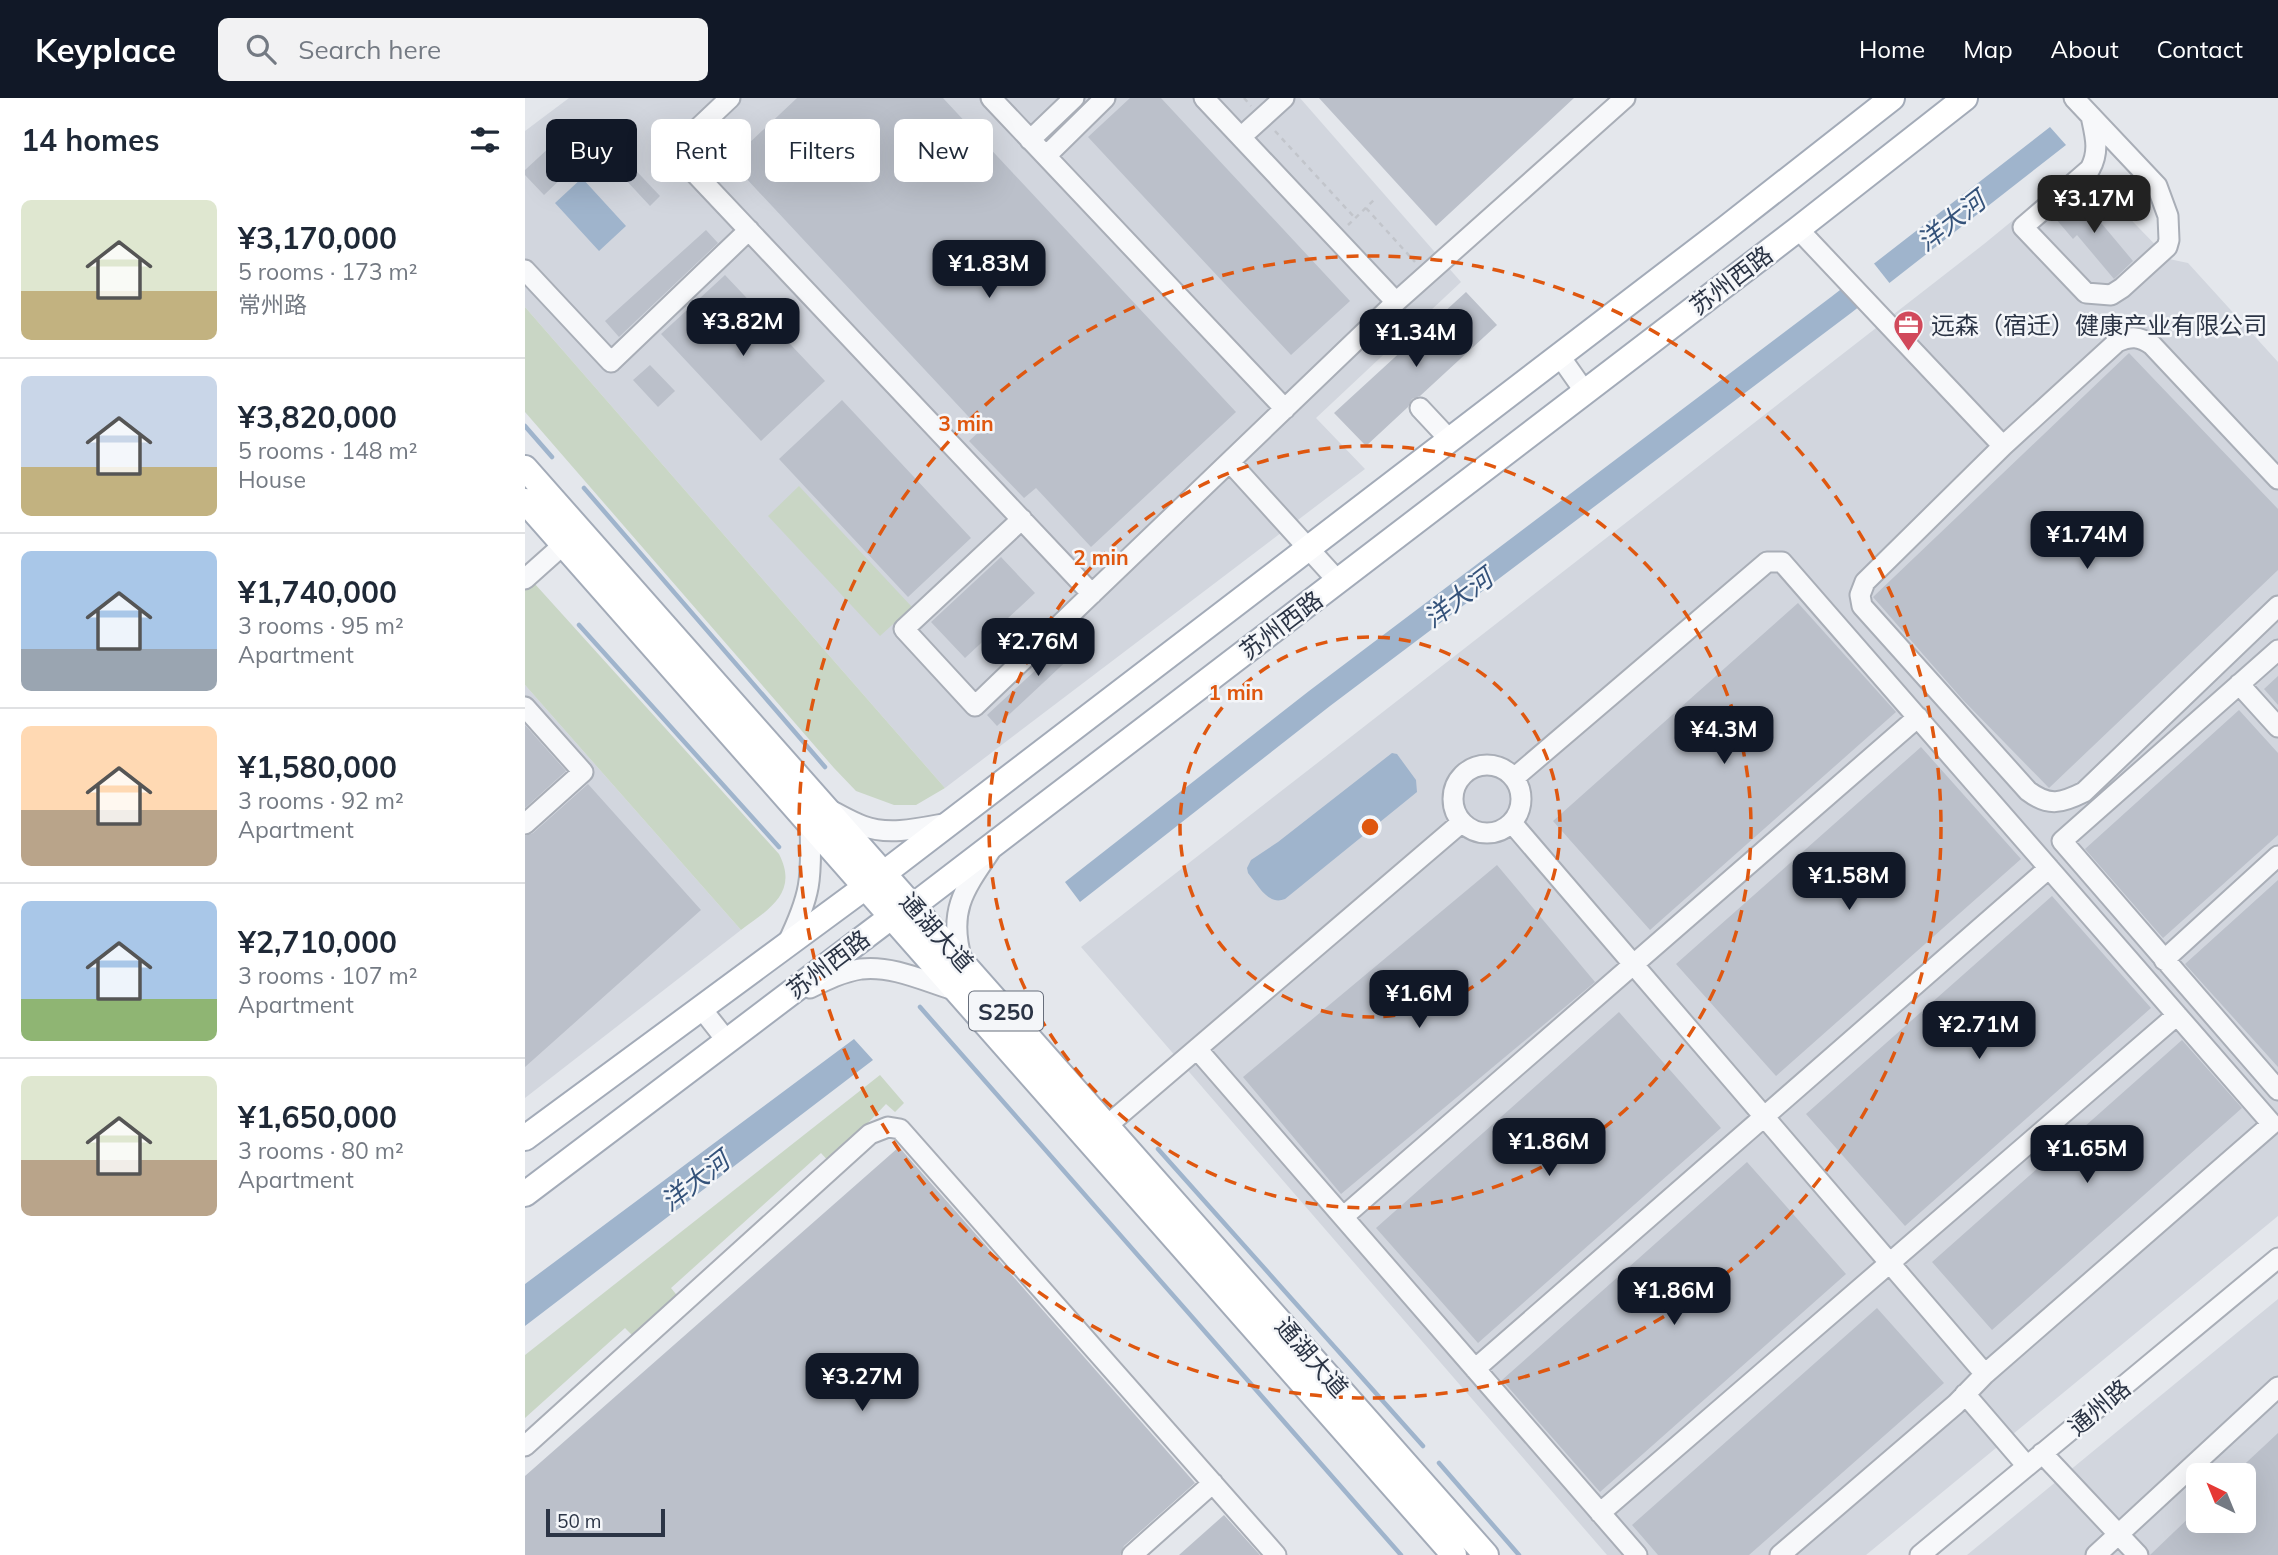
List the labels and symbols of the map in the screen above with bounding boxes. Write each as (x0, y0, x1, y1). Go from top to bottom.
pin: ¥3.17M (2037, 176, 2151, 235)
water label: 洋大河 (1910, 181, 1996, 258)
street label: 苏州西路 (1684, 239, 1778, 321)
pin: ¥1.83M (932, 240, 1046, 300)
pin: ¥3.82M (686, 299, 800, 358)
office icon: 远森（宿迁）健康产业有限公司 (1891, 308, 1925, 352)
pin: ¥1.34M (1359, 310, 1473, 369)
place label: 远森（宿迁）健康产业有限公司 (1931, 310, 2267, 340)
text: 3 min (938, 410, 994, 436)
pin: ¥1.74M (2030, 512, 2144, 571)
text: 2 min (1073, 544, 1129, 570)
water label: 洋大河 (1417, 558, 1503, 635)
street label: 苏州西路 (1234, 584, 1328, 666)
pin: ¥2.76M (981, 618, 1095, 678)
text: 1 min (1208, 679, 1264, 705)
pin: ¥4.3M (1675, 706, 1773, 766)
centre of rings (1358, 815, 1382, 839)
pin: ¥1.58M (1792, 852, 1906, 912)
street label: 通湖大道 (894, 886, 980, 978)
street label: 苏州西路 (781, 923, 875, 1005)
pin: ¥1.6M (1370, 970, 1468, 1030)
road number: S250 (969, 991, 1043, 1030)
pin: ¥2.71M (1922, 1002, 2036, 1061)
pin: ¥1.86M (1492, 1118, 1606, 1178)
pin: ¥1.65M (2030, 1126, 2144, 1185)
water label: 洋大河 (654, 1141, 740, 1218)
pin: ¥1.86M (1617, 1268, 1731, 1327)
street label: 通湖大道 (1269, 1311, 1355, 1403)
pin: ¥3.27M (805, 1354, 919, 1413)
street label: 通州路 (2062, 1372, 2136, 1442)
north arrow (2186, 1463, 2256, 1533)
scale bar (546, 1506, 665, 1538)

